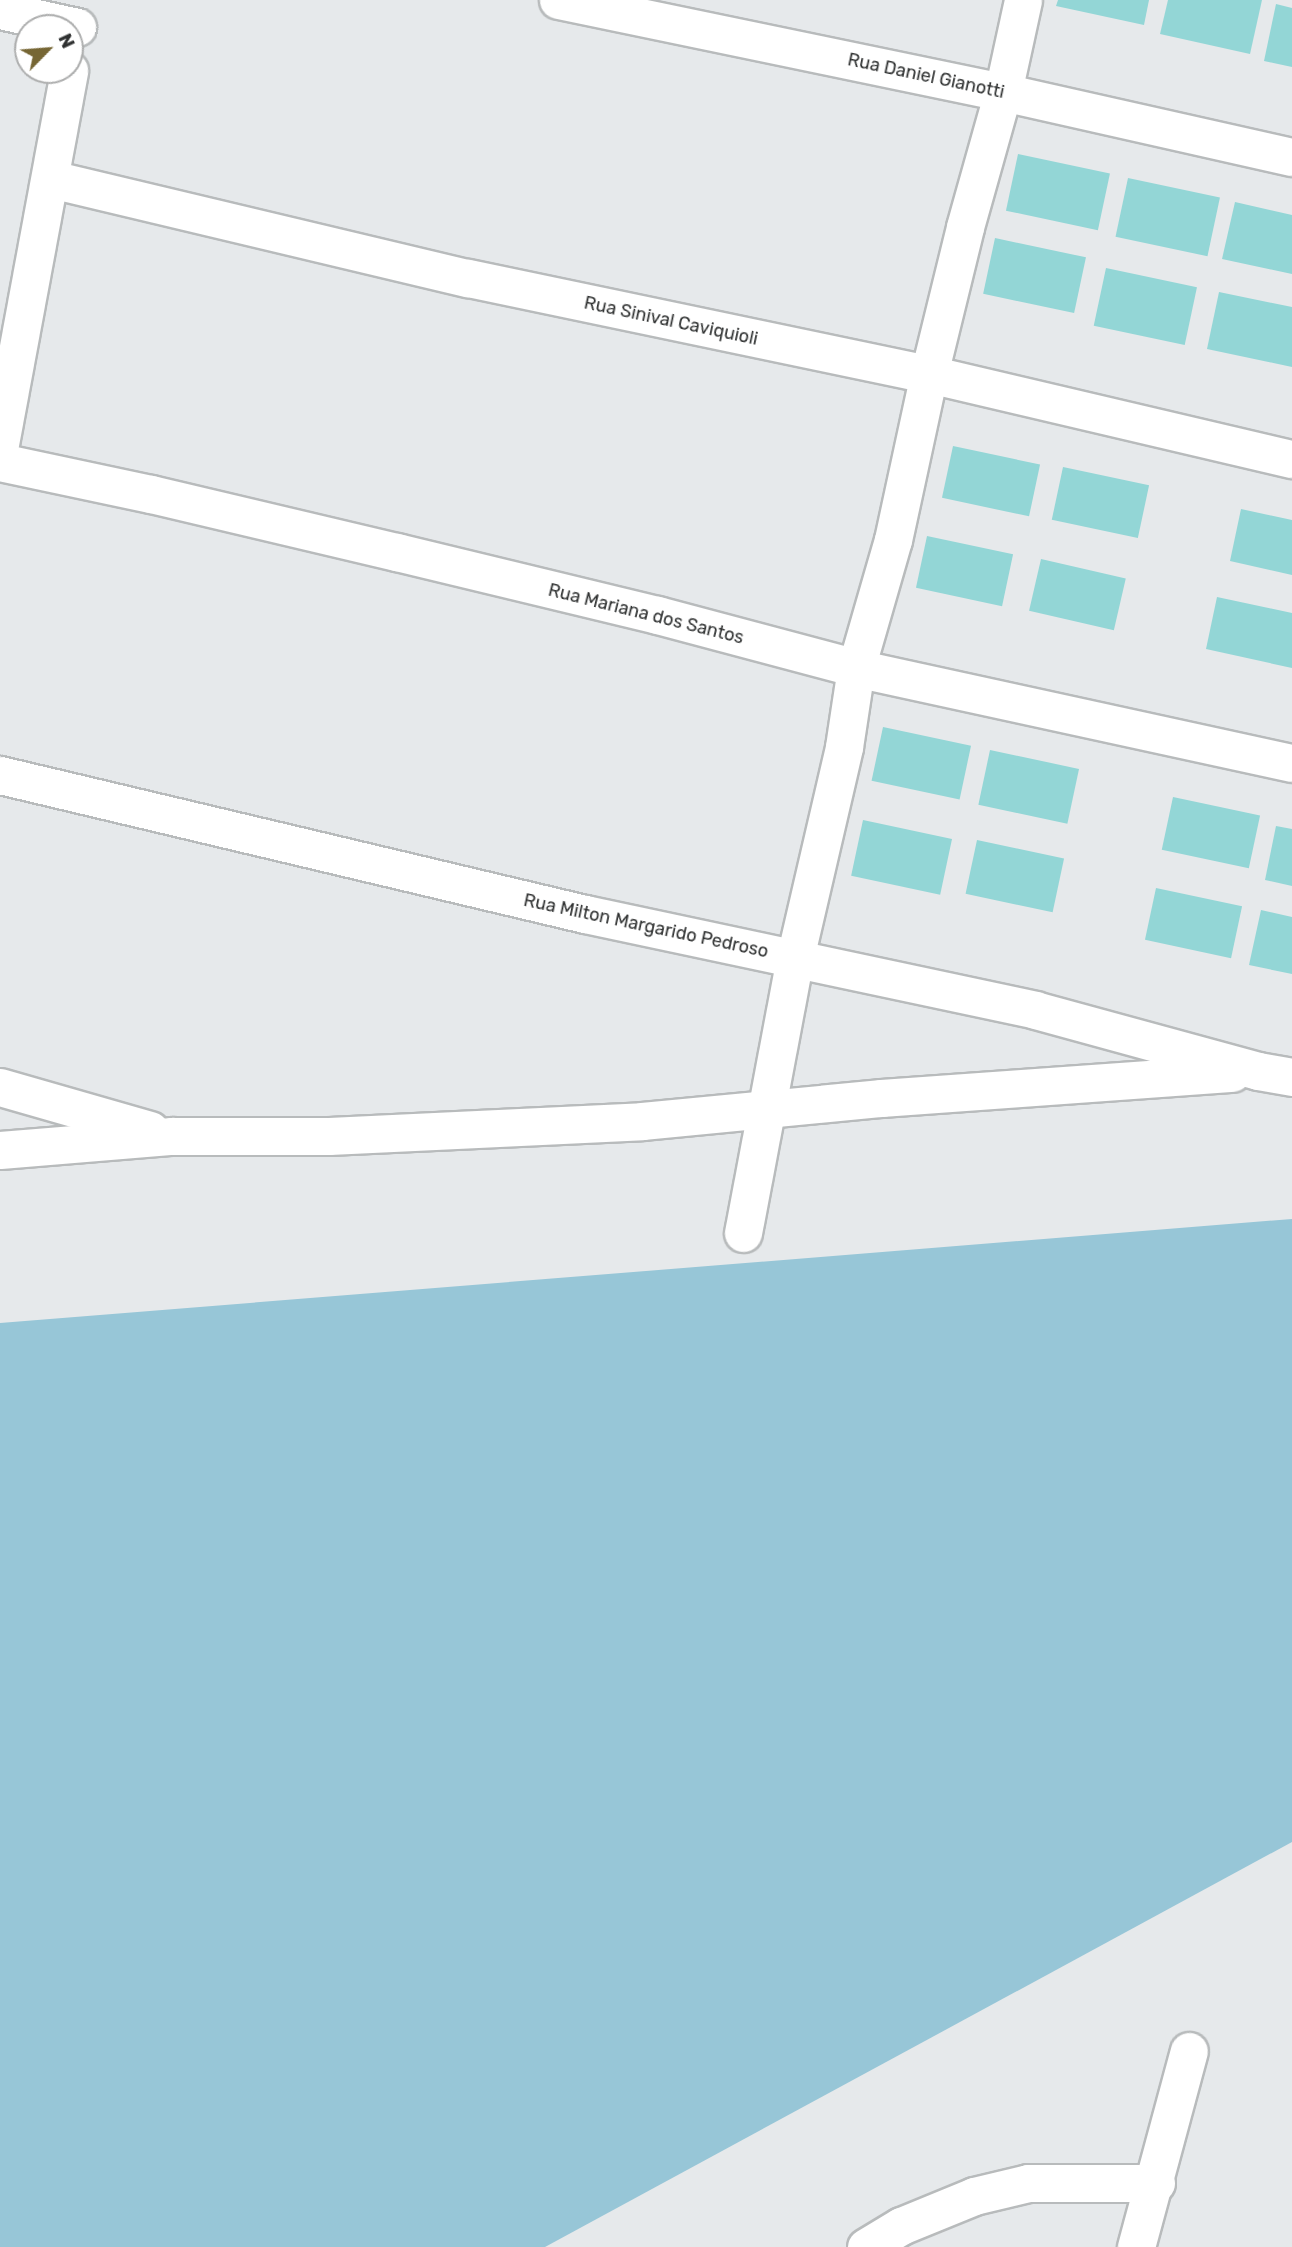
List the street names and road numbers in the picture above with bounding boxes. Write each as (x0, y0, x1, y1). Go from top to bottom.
street label: Rua Daniel Gianotti (846, 49, 1006, 103)
street label: Rua Sinival Caviquioli (582, 292, 760, 350)
street label: Rua Mariana dos Santos (546, 579, 746, 649)
street label: Rua Milton Margarido Pedroso (522, 889, 770, 963)

